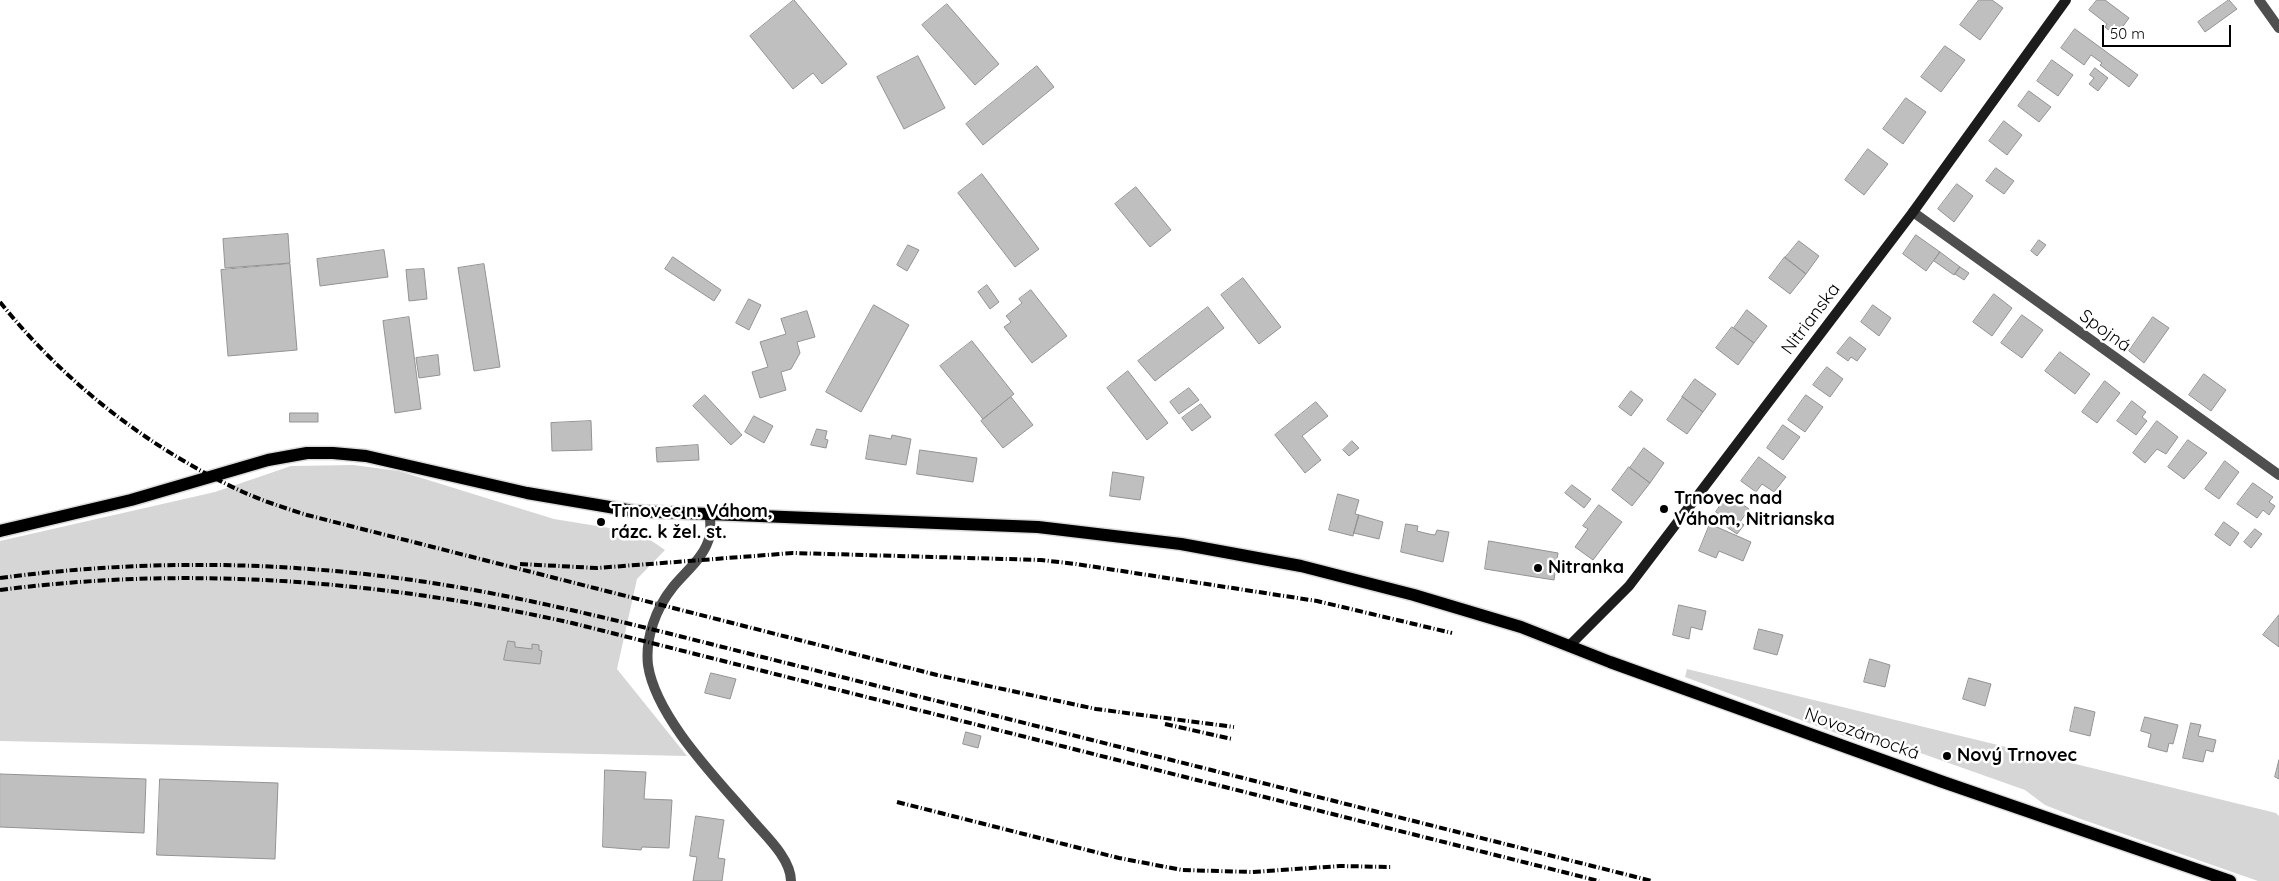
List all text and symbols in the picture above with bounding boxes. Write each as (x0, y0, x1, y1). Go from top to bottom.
scale bar (2104, 15, 2233, 47)
text: 50 m (2110, 24, 2145, 43)
street label: Nitrianska (1777, 279, 1845, 359)
street label: Spojná (2075, 305, 2135, 357)
place label: Trnovec nad Váhom, Nitrianska (1674, 488, 1835, 530)
place label: Trnovec n. Váhom, rázc. k žel. st. (611, 501, 773, 544)
marker: Trnovec nad Váhom, Nitrianska (1658, 503, 1670, 515)
marker: Trnovec n. Váhom, rázc. k žel. st. (595, 516, 607, 528)
place label: Nitranka (1548, 557, 1624, 579)
marker: Nitranka (1532, 562, 1544, 574)
street label: Novozámocká (1802, 703, 1922, 765)
place label: Nový Trnovec (1957, 745, 2077, 767)
marker: Nový Trnovec (1941, 750, 1953, 762)

